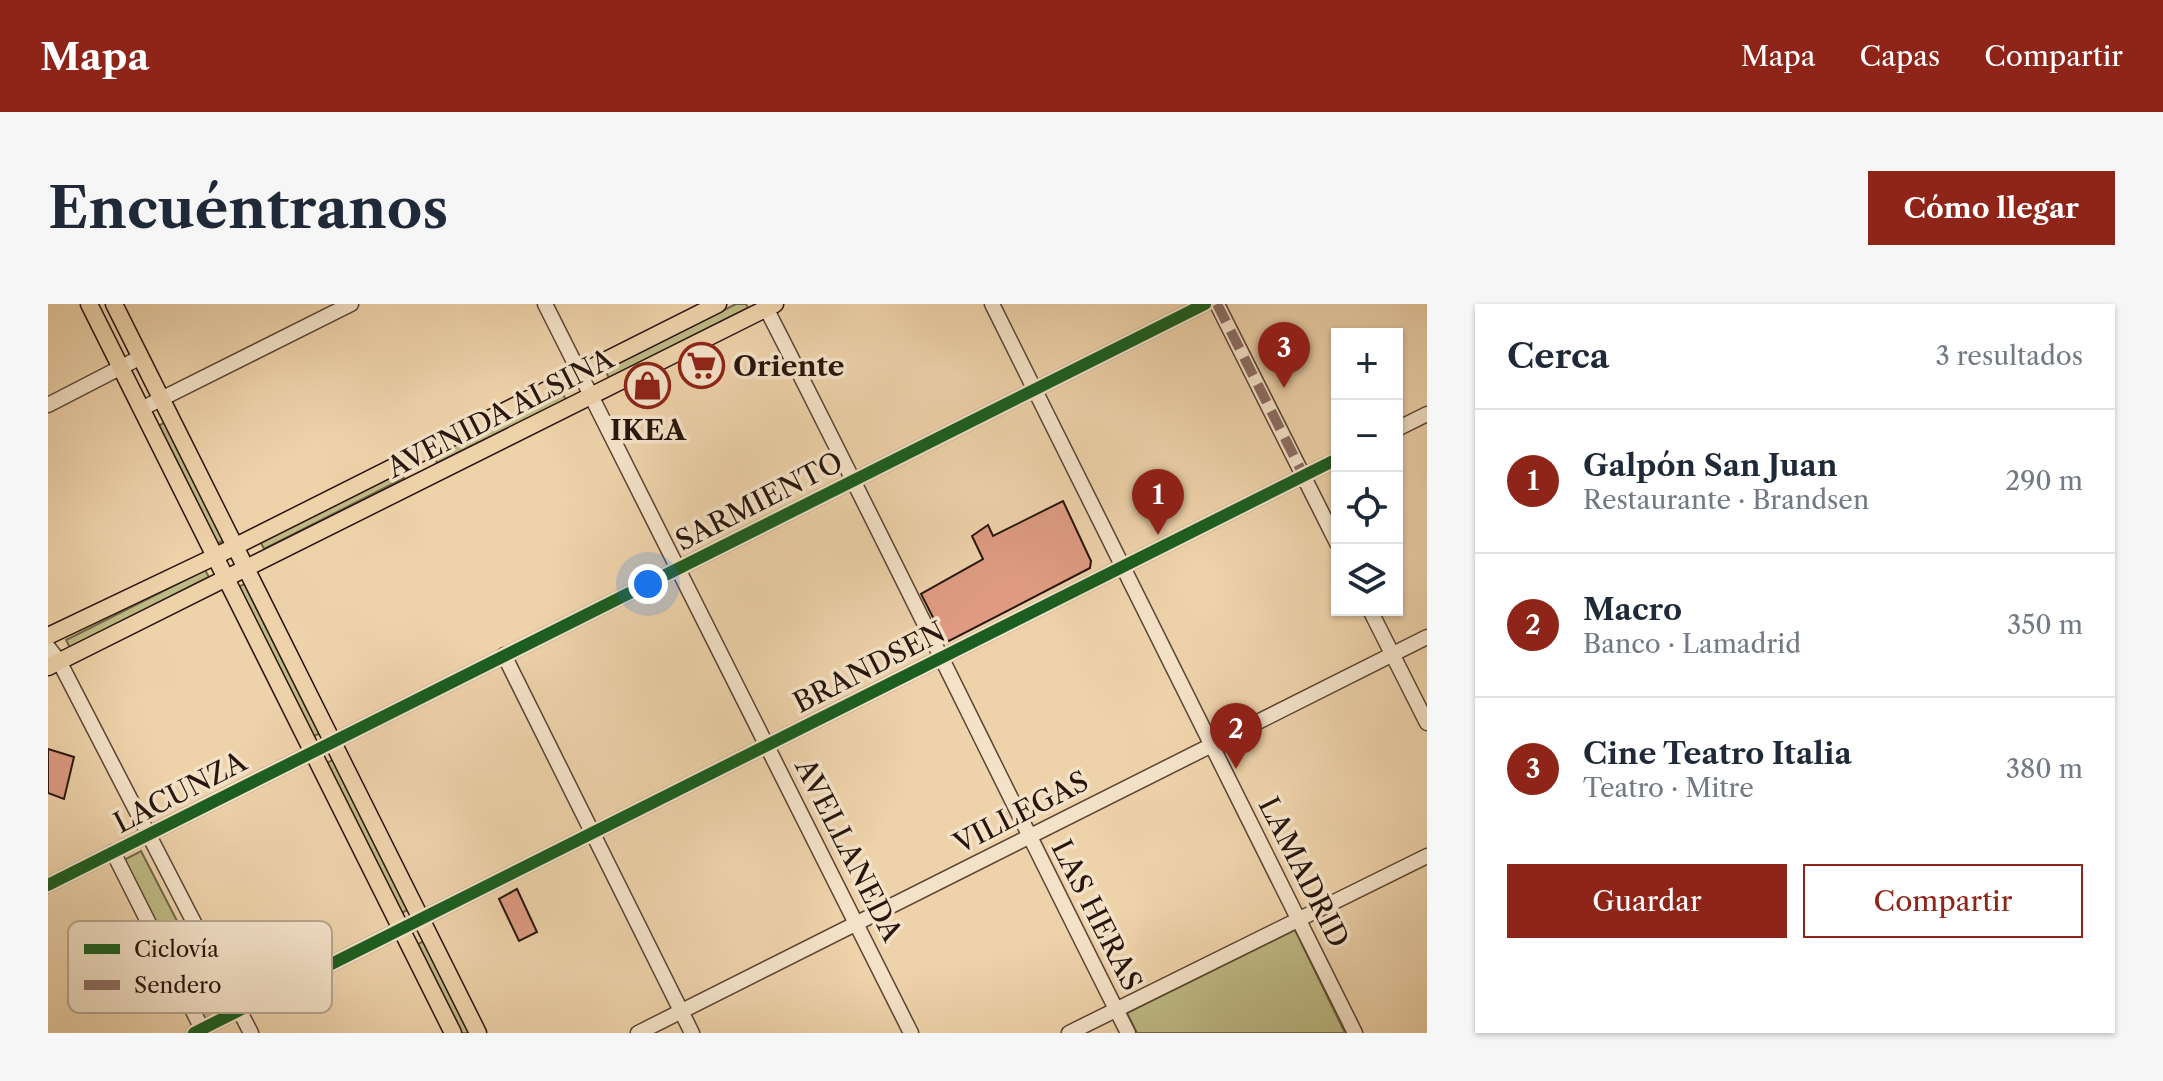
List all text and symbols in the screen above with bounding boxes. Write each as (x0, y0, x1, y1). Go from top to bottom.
text: Mapa (40, 33, 150, 80)
text: Mapa (1741, 39, 1816, 73)
text: Capas (1860, 39, 1940, 73)
text: Compartir (1984, 39, 2123, 73)
button: Cómo llegar (1868, 171, 2115, 245)
text: Encuéntranos (48, 174, 448, 243)
pin: 3 (1258, 322, 1310, 388)
map controls (1331, 328, 1403, 616)
button: + (1331, 328, 1403, 400)
text: Cerca (1507, 335, 1609, 377)
text: 3 resultados (1936, 340, 2083, 372)
street label: AVENIDA ALSINA (380, 341, 620, 485)
supermarket icon: Oriente (678, 342, 726, 390)
place label: Oriente (733, 349, 845, 383)
shop icon: IKEA (624, 362, 672, 410)
button: − (1331, 400, 1403, 472)
place label: IKEA (610, 413, 687, 447)
street label: SARMIENTO (670, 444, 848, 558)
text: Galpón San Juan (1583, 447, 1838, 484)
text: 1 (1527, 465, 1539, 497)
text: 290 m (2005, 465, 2083, 497)
pin: 1 (1132, 469, 1184, 535)
button: locate (1331, 472, 1403, 544)
text: Restaurante · Brandsen (1583, 484, 1869, 516)
button: layers (1331, 544, 1403, 616)
your location (628, 564, 668, 604)
text: Macro (1583, 591, 1682, 628)
text: 2 (1525, 609, 1541, 641)
text: 350 m (2007, 609, 2083, 641)
street label: BRANDSEN (787, 614, 951, 720)
text: Banco · Lamadrid (1583, 628, 1801, 660)
pin: 2 (1210, 703, 1262, 769)
text: Cine Teatro Italia (1583, 735, 1852, 772)
street label: LACUNZA (108, 744, 253, 840)
street label: AVELLANEDA (788, 752, 910, 948)
text: 3 (1526, 753, 1540, 785)
text: 380 m (2006, 753, 2083, 785)
street label: VILLEGAS (947, 764, 1094, 861)
text: Teatro · Mitre (1583, 772, 1754, 804)
street label: LAMADRID (1252, 791, 1356, 953)
street label: LAS HERAS (1044, 834, 1150, 996)
button: Guardar (1507, 864, 1787, 938)
button: Compartir (1803, 864, 2083, 938)
legend (68, 921, 332, 1013)
text: Ciclovía (134, 936, 219, 963)
text: Sendero (134, 972, 221, 999)

